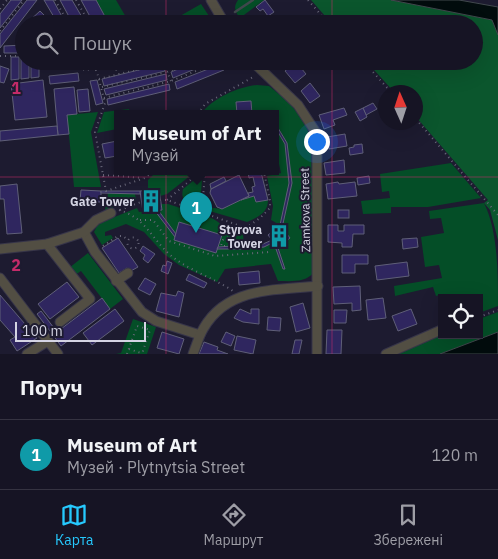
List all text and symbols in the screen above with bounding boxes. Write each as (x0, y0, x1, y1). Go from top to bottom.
search box (15, 15, 483, 70)
icon: search (33, 29, 61, 57)
text: Пошук (73, 31, 132, 55)
text: 1 (11, 78, 21, 98)
north arrow (378, 85, 423, 130)
popup (114, 110, 279, 175)
text: Museum of Art (132, 121, 261, 145)
your location (304, 129, 330, 155)
text: Музей (132, 145, 179, 165)
street label: Zamkova Street (297, 168, 313, 252)
building icon: Gate Tower (138, 188, 164, 214)
pin: 1 (180, 192, 212, 233)
place label: Gate Tower (70, 194, 134, 209)
place label: Styrova Tower (219, 222, 262, 251)
building icon: Styrova Tower (266, 223, 292, 249)
text: 2 (11, 255, 21, 275)
map controls (438, 294, 483, 339)
button: locate (438, 294, 483, 339)
scale bar (15, 319, 146, 342)
text: 100 m (22, 322, 63, 340)
text: Поруч (20, 373, 83, 401)
text: Museum of Art (67, 433, 197, 457)
text: 1 (31, 445, 41, 465)
text: 120 m (431, 445, 478, 465)
text: Музей · Plytnytsia Street (67, 457, 245, 477)
tab: Карта (55, 501, 94, 549)
tab: Маршрут (204, 501, 263, 549)
tab: Збережені (374, 501, 443, 549)

